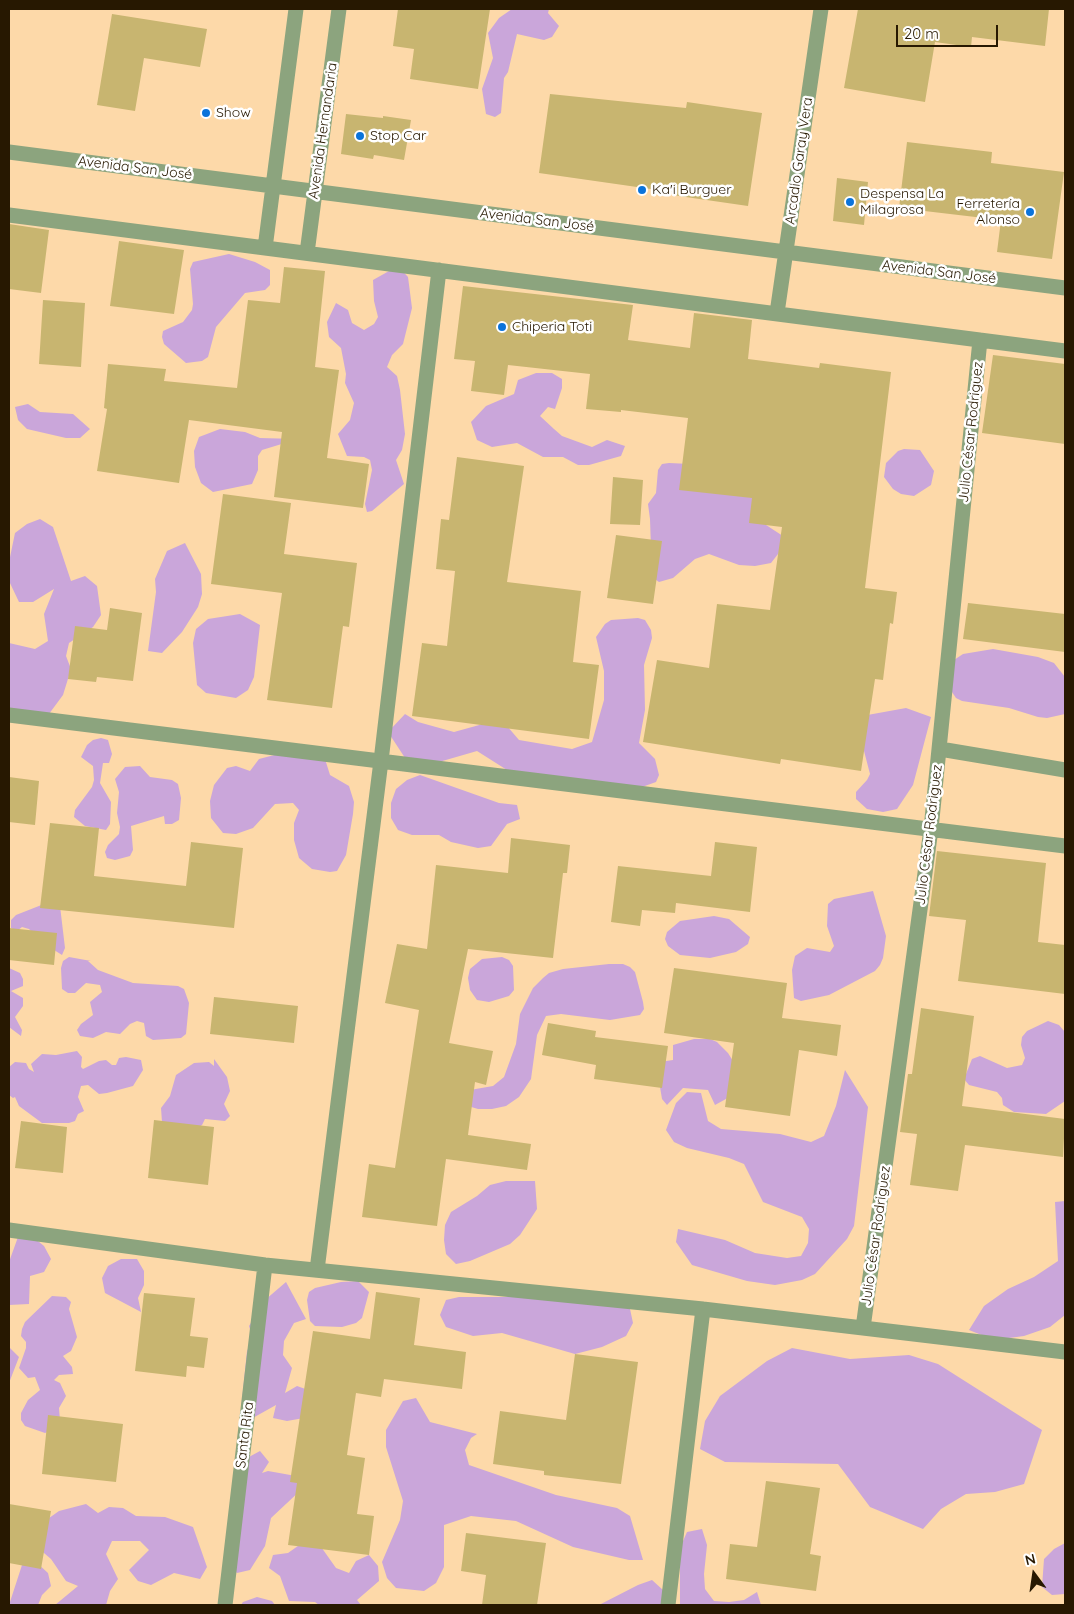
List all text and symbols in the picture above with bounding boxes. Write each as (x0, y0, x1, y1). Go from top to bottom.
scale bar (899, 15, 1002, 47)
text: 20 m (904, 24, 939, 43)
street label: Avenida Hernandaria (305, 62, 341, 200)
street label: Arcadio Garay Vera (782, 96, 816, 226)
place label: Show (216, 105, 251, 121)
marker: Show (200, 107, 212, 119)
place label: Stop Car (370, 128, 426, 144)
marker: Stop Car (354, 130, 366, 142)
street label: Avenida San José (77, 153, 193, 183)
place label: Ka'i Burguer (652, 182, 732, 198)
marker: Ka'i Burguer (636, 184, 648, 196)
place label: Despensa La Milagrosa (860, 186, 944, 218)
marker: Despensa La Milagrosa (844, 196, 856, 208)
place label: Ferretería Alonso (957, 196, 1020, 228)
street label: Avenida San José (479, 205, 595, 235)
marker: Ferretería Alonso (1024, 206, 1036, 218)
street label: Avenida San José (881, 257, 997, 287)
place label: Chiperia Toti (512, 319, 592, 335)
marker: Chiperia Toti (496, 321, 508, 333)
street label: Julio César Rodriguez (955, 361, 987, 503)
street label: Julio César Rodriguez (912, 764, 946, 906)
street label: Julio César Rodriguez (858, 1165, 894, 1307)
street label: Santa Rita (233, 1401, 257, 1469)
north arrow (1009, 1549, 1059, 1599)
text: N (1023, 1549, 1038, 1569)

